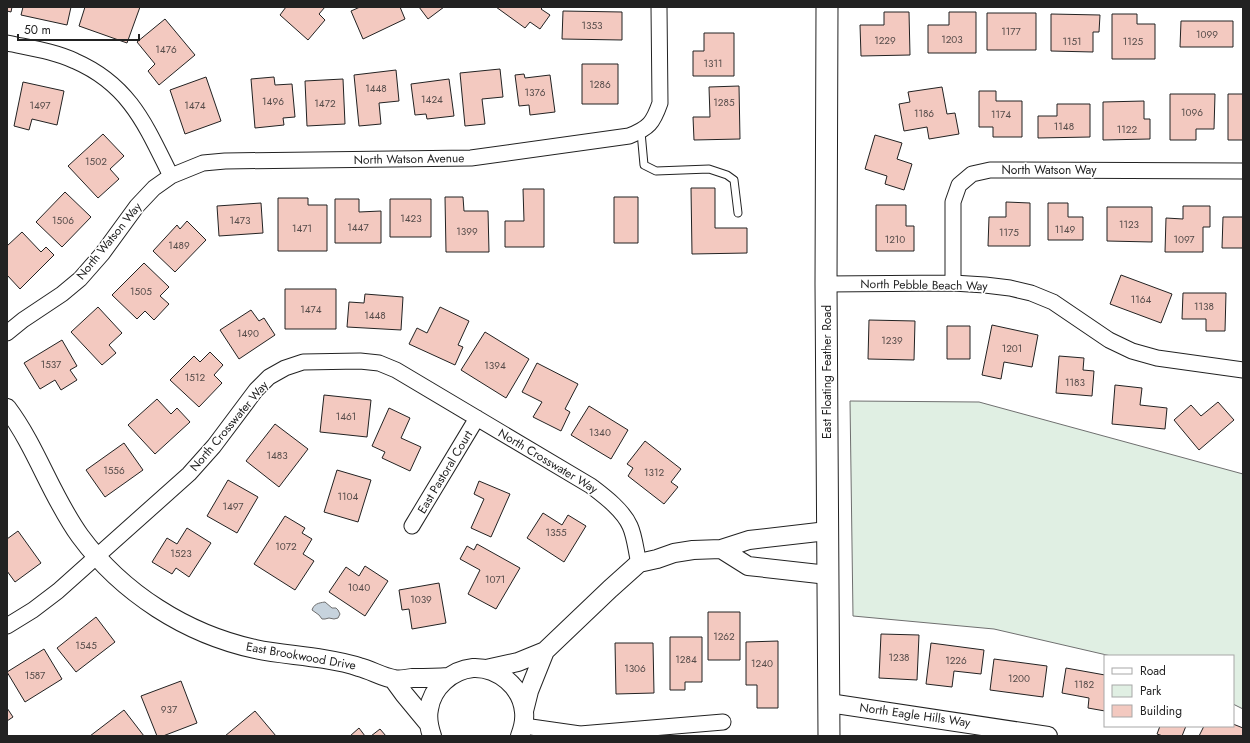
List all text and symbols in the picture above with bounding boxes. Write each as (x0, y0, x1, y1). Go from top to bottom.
scale bar (18, 16, 139, 42)
house number: 1353 (581, 18, 603, 33)
text: 50 m (24, 21, 51, 39)
house number: 1177 (1001, 24, 1022, 39)
house number: 1099 (1196, 27, 1218, 42)
house number: 1203 (941, 32, 963, 47)
house number: 1229 (874, 33, 896, 48)
house number: 1151 (1062, 34, 1082, 49)
house number: 1125 (1123, 34, 1144, 49)
house number: 1476 (155, 42, 177, 57)
house number: 1311 (704, 56, 722, 71)
house number: 1286 (589, 77, 611, 92)
house number: 1448 (365, 81, 387, 96)
house number: 1376 (525, 85, 546, 100)
house number: 1424 (421, 92, 443, 107)
house number: 1496 (262, 94, 284, 109)
house number: 1285 (713, 95, 735, 110)
house number: 1472 (314, 96, 336, 111)
house number: 1497 (29, 98, 51, 113)
house number: 1474 (184, 98, 206, 113)
house number: 1096 (1181, 105, 1203, 120)
house number: 1186 (914, 106, 934, 121)
house number: 1174 (991, 107, 1011, 122)
house number: 1148 (1054, 119, 1074, 134)
house number: 1122 (1117, 122, 1137, 137)
street label: North Watson Avenue (353, 149, 465, 169)
house number: 1502 (85, 154, 107, 169)
street label: North Watson Way (1001, 161, 1097, 179)
street label: North Watson Way (72, 198, 146, 284)
house number: 1423 (400, 211, 422, 226)
house number: 1506 (52, 213, 74, 228)
house number: 1473 (229, 213, 251, 228)
house number: 1123 (1119, 217, 1140, 232)
house number: 1447 (347, 220, 369, 235)
house number: 1471 (292, 221, 312, 236)
house number: 1149 (1055, 222, 1076, 237)
house number: 1399 (456, 224, 478, 239)
house number: 1175 (999, 225, 1019, 240)
house number: 1210 (885, 232, 905, 247)
house number: 1097 (1173, 232, 1195, 247)
house number: 1489 (168, 238, 190, 253)
street label: North Pebble Beach Way (860, 275, 989, 295)
house number: 1505 (130, 284, 152, 299)
house number: 1164 (1131, 292, 1151, 307)
house number: 1138 (1194, 299, 1214, 314)
house number: 1474 (300, 302, 322, 317)
street label: East Floating Feather Road (818, 305, 836, 439)
house number: 1448 (364, 308, 386, 323)
house number: 1490 (237, 326, 259, 341)
house number: 1239 (881, 333, 903, 348)
house number: 1201 (1002, 341, 1022, 356)
house number: 1537 (41, 357, 62, 372)
house number: 1394 (484, 358, 506, 373)
house number: 1512 (185, 370, 205, 385)
house number: 1183 (1065, 375, 1085, 390)
street label: North Crosswater Way (186, 376, 273, 475)
house number: 1461 (336, 409, 356, 424)
street label: North Crosswater Way (495, 424, 602, 498)
house number: 1340 (589, 425, 611, 440)
street label: East Pastoral Court (413, 427, 477, 517)
house number: 1483 (266, 448, 288, 463)
house number: 1556 (103, 463, 125, 478)
house number: 1312 (644, 465, 664, 480)
house number: 1104 (338, 489, 359, 504)
house number: 1497 (222, 499, 244, 514)
house number: 1355 (545, 525, 567, 540)
house number: 1072 (275, 539, 297, 554)
house number: 1523 (170, 546, 192, 561)
house number: 1071 (485, 572, 505, 587)
house number: 1040 (348, 580, 370, 595)
house number: 1039 (410, 592, 432, 607)
house number: 1262 (713, 629, 735, 644)
street label: East Brookwood Drive (245, 637, 357, 675)
house number: 1545 (75, 638, 97, 653)
house number: 1238 (888, 650, 910, 665)
house number: 1284 (675, 652, 697, 667)
house number: 1226 (945, 653, 967, 668)
legend (1104, 655, 1234, 727)
house number: 1240 (751, 656, 773, 671)
house number: 1306 (624, 661, 646, 676)
text: Road (1140, 662, 1166, 680)
house number: 1587 (25, 668, 46, 683)
house number: 1200 (1008, 671, 1030, 686)
house number: 1182 (1074, 677, 1094, 692)
text: Park (1140, 682, 1162, 700)
street label: North Eagle Hills Way (858, 698, 972, 732)
house number: 937 (161, 702, 178, 717)
text: Building (1140, 702, 1182, 720)

